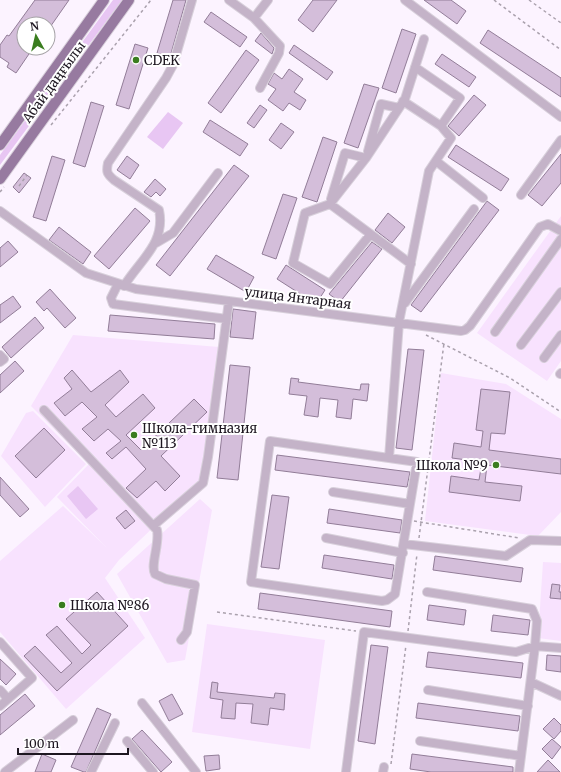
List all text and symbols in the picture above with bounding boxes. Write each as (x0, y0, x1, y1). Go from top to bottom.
north arrow (16, 16, 56, 56)
text: N (29, 19, 40, 34)
street label: Абай даңғылы (18, 38, 89, 127)
place label: CDEK (144, 52, 180, 69)
marker: CDEK (131, 55, 141, 65)
street label: улица Янтарная (244, 283, 352, 313)
place label: Школа-гимназия №113 (142, 420, 257, 452)
marker: Школа-гимназия №113 (129, 430, 139, 440)
place label: Школа №9 (416, 457, 488, 474)
marker: Школа №9 (491, 460, 501, 470)
place label: Школа №86 (70, 597, 149, 614)
marker: Школа №86 (57, 600, 67, 610)
scale bar (18, 730, 128, 756)
text: 100 m (24, 736, 59, 751)

